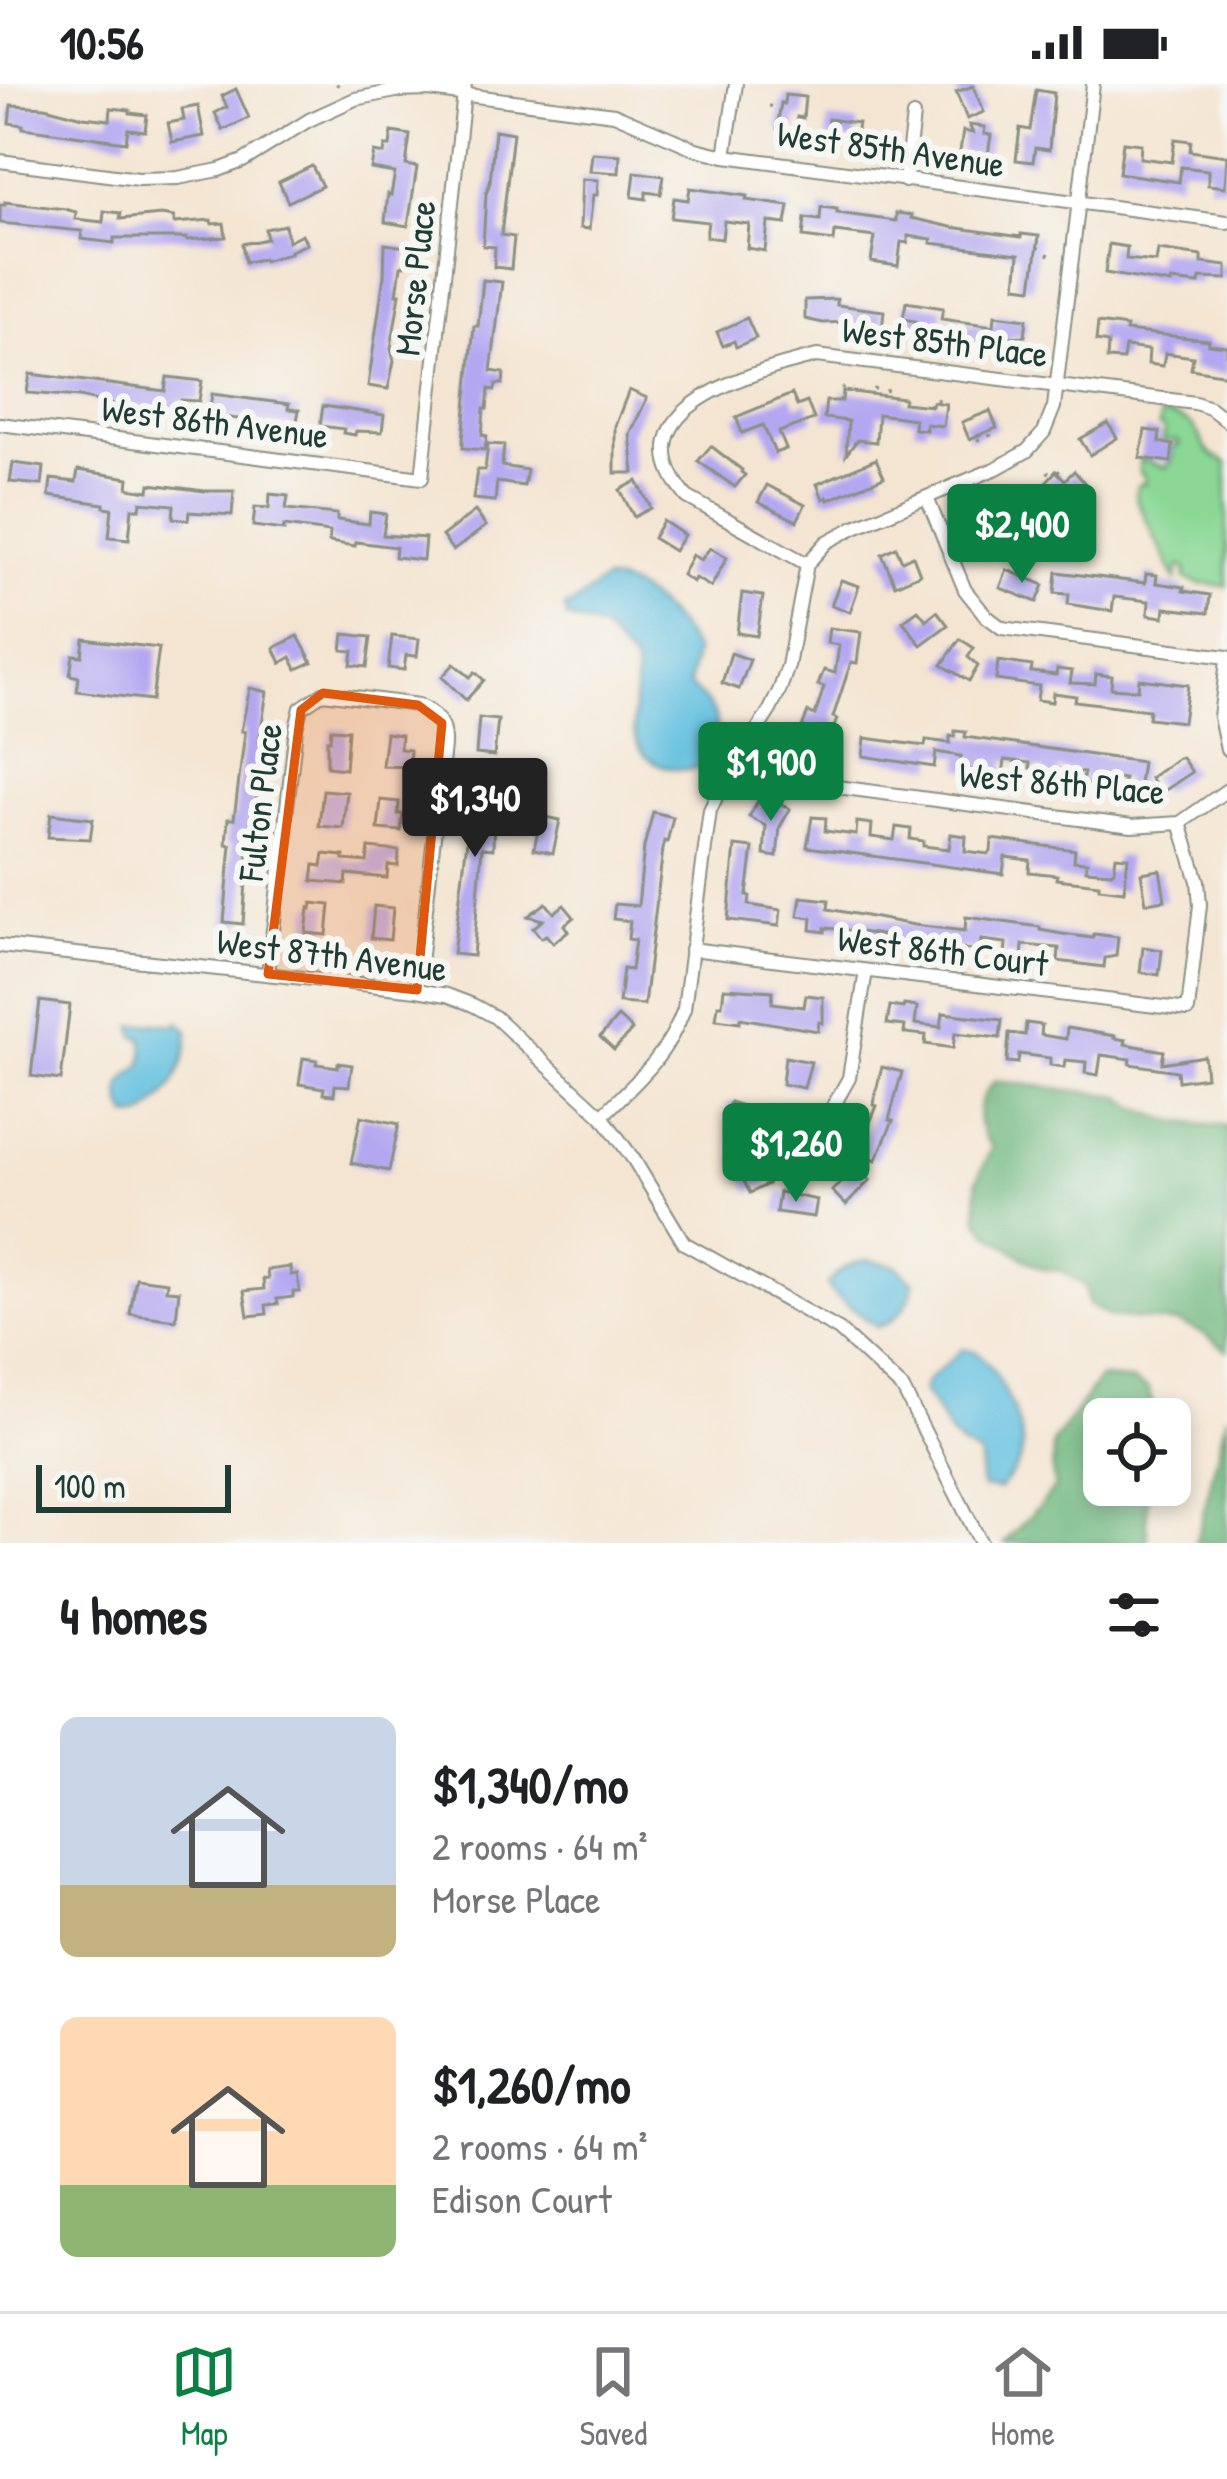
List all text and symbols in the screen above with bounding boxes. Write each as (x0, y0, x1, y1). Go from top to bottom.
text: 10:56 (60, 12, 144, 73)
street label: West 85th Avenue (774, 108, 1008, 188)
street label: Morse Place (382, 198, 446, 358)
street label: West 85th Place (839, 304, 1051, 378)
street label: West 86th Avenue (99, 383, 331, 459)
pin: $2,400 (924, 484, 1120, 586)
text: $2,400 (974, 496, 1070, 549)
street label: Fulton Place (225, 720, 293, 885)
pin: $1,900 (673, 722, 869, 824)
text: $1,900 (725, 734, 817, 787)
street label: West 86th Place (957, 749, 1167, 815)
pin: $1,340 (377, 758, 573, 860)
text: $1,340 (429, 770, 521, 823)
street label: West 86th Court (835, 913, 1052, 987)
street label: West 87th Avenue (214, 916, 450, 992)
pin: $1,260 (698, 1103, 894, 1205)
text: $1,260 (749, 1115, 843, 1168)
map controls (1083, 1398, 1191, 1506)
button: locate (1083, 1398, 1191, 1506)
scale bar (36, 1459, 231, 1512)
text: 100 m (54, 1464, 126, 1508)
text: 4 homes (60, 1581, 207, 1650)
icon: filters (1101, 1582, 1167, 1648)
text: $1,340/mo (432, 1750, 628, 1819)
icon: home (156, 1765, 300, 1909)
text: 2 rooms · 64 m² (432, 1819, 648, 1872)
text: Morse Place (432, 1872, 601, 1925)
text: $1,260/mo (432, 2050, 631, 2119)
icon: home (156, 2065, 300, 2209)
text: 2 rooms · 64 m² (432, 2119, 648, 2172)
text: Edison Court (432, 2172, 612, 2225)
tab: Map (171, 2339, 237, 2455)
tab: Saved (580, 2339, 647, 2455)
tab: Home (990, 2339, 1056, 2455)

